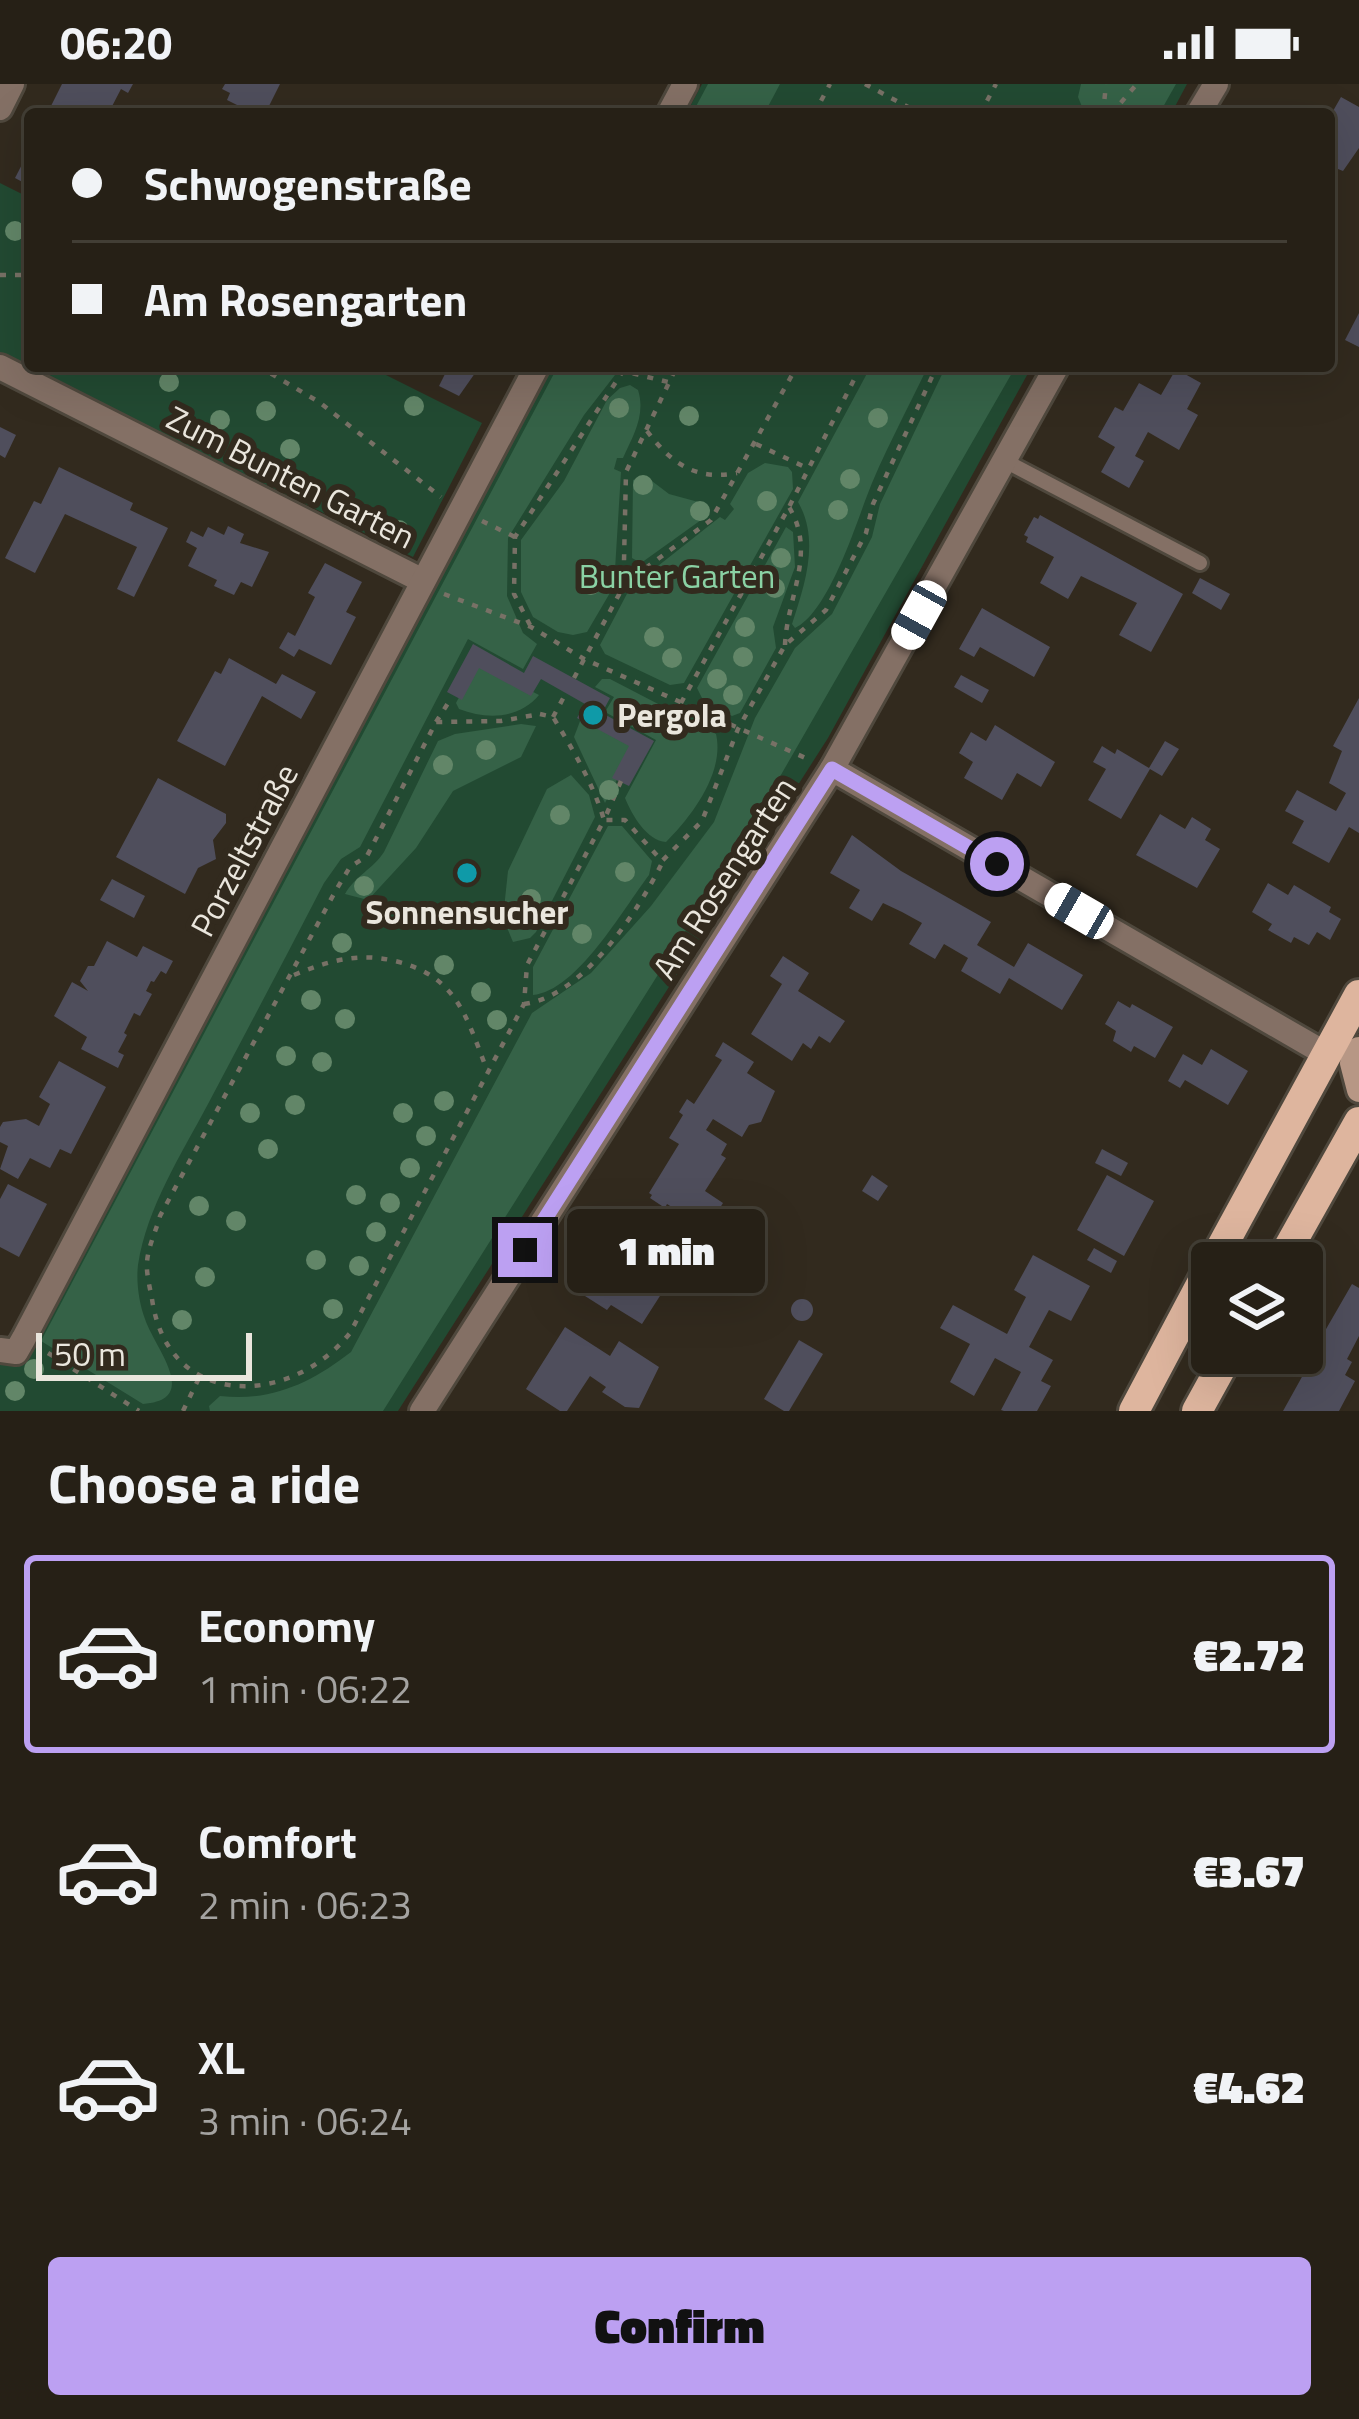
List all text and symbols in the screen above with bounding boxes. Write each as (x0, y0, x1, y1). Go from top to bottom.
text: 06:20 (60, 8, 172, 76)
text: Schwogenstraße (144, 149, 472, 217)
text: Am Rosengarten (144, 265, 467, 333)
street label: Zum Bunten Garten (158, 393, 424, 561)
park label: Bunter Garten (579, 551, 775, 601)
car (886, 575, 952, 655)
place label: Pergola (617, 690, 727, 740)
marker: Pergola (580, 702, 606, 728)
street label: Porzeltstraße (177, 755, 311, 945)
street label: Am Rosengarten (640, 767, 808, 989)
route start (970, 837, 1024, 891)
marker: Sonnensucher (454, 860, 480, 886)
car (1039, 877, 1119, 945)
place label: Sonnensucher (366, 887, 568, 937)
callout: 1 min (567, 1208, 765, 1292)
text: 1 min (618, 1221, 714, 1280)
route end (498, 1223, 552, 1277)
map controls (1191, 1242, 1323, 1374)
button: layers (1191, 1242, 1323, 1374)
scale bar (36, 1327, 252, 1380)
text: 50 m (54, 1329, 126, 1379)
text: Choose a ride (48, 1442, 360, 1524)
text: Economy (198, 1591, 375, 1659)
icon: car (54, 1600, 162, 1708)
text: €2.72 (1193, 1620, 1305, 1688)
text: 1 min · 06:22 (198, 1659, 412, 1718)
text: Comfort (198, 1807, 357, 1875)
icon: car (54, 1816, 162, 1924)
text: €3.67 (1193, 1836, 1305, 1904)
text: 2 min · 06:23 (198, 1875, 412, 1934)
text: XL (198, 2023, 245, 2091)
icon: car (54, 2032, 162, 2140)
text: €4.62 (1193, 2052, 1305, 2120)
text: 3 min · 06:24 (198, 2091, 412, 2150)
button: Confirm (48, 2257, 1311, 2395)

